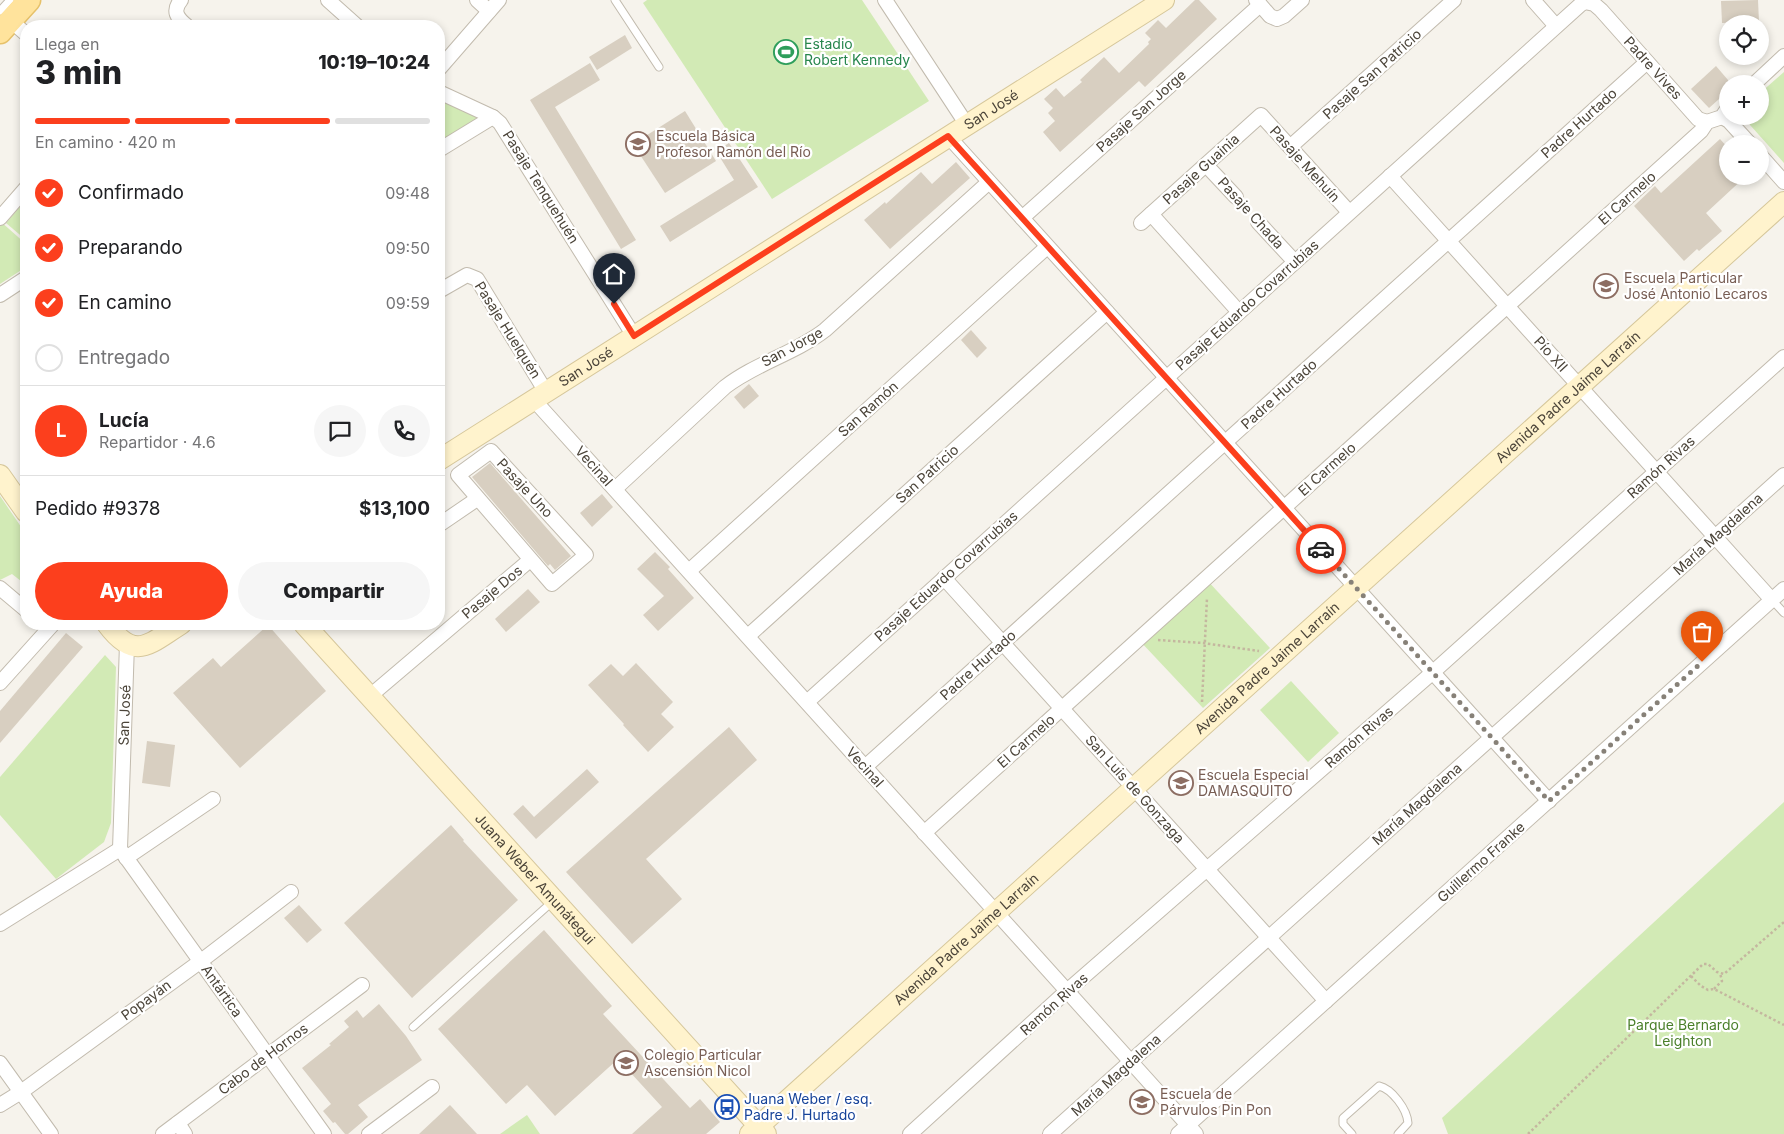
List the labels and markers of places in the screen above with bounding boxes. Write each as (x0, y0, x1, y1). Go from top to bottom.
place label: Estadio Robert Kennedy (804, 35, 910, 68)
sports icon: Estadio Robert Kennedy (773, 39, 799, 65)
place label: Escuela Básica Profesor Ramón del Río (656, 127, 811, 160)
school or university icon: Escuela Básica Profesor Ramón del Río (625, 131, 651, 157)
pin (593, 253, 635, 304)
place label: Escuela Particular José Antonio Lecaros (1624, 269, 1768, 302)
school or university icon: Escuela Particular José Antonio Lecaros (1593, 273, 1619, 299)
pin (1681, 611, 1723, 662)
place label: Escuela Especial DAMASQUITO (1198, 766, 1309, 799)
school or university icon: Escuela Especial DAMASQUITO (1168, 770, 1194, 796)
place label: Colegio Particular Ascensión Nicol (644, 1046, 762, 1079)
school or university icon: Colegio Particular Ascensión Nicol (613, 1050, 639, 1076)
place label: Escuela de Párvulos Pin Pon (1160, 1085, 1272, 1118)
school or university icon: Escuela de Párvulos Pin Pon (1129, 1089, 1155, 1115)
place label: Juana Weber / esq. Padre J. Hurtado (744, 1090, 873, 1123)
bus stop icon: Juana Weber / esq. Padre J. Hurtado (714, 1094, 740, 1120)

